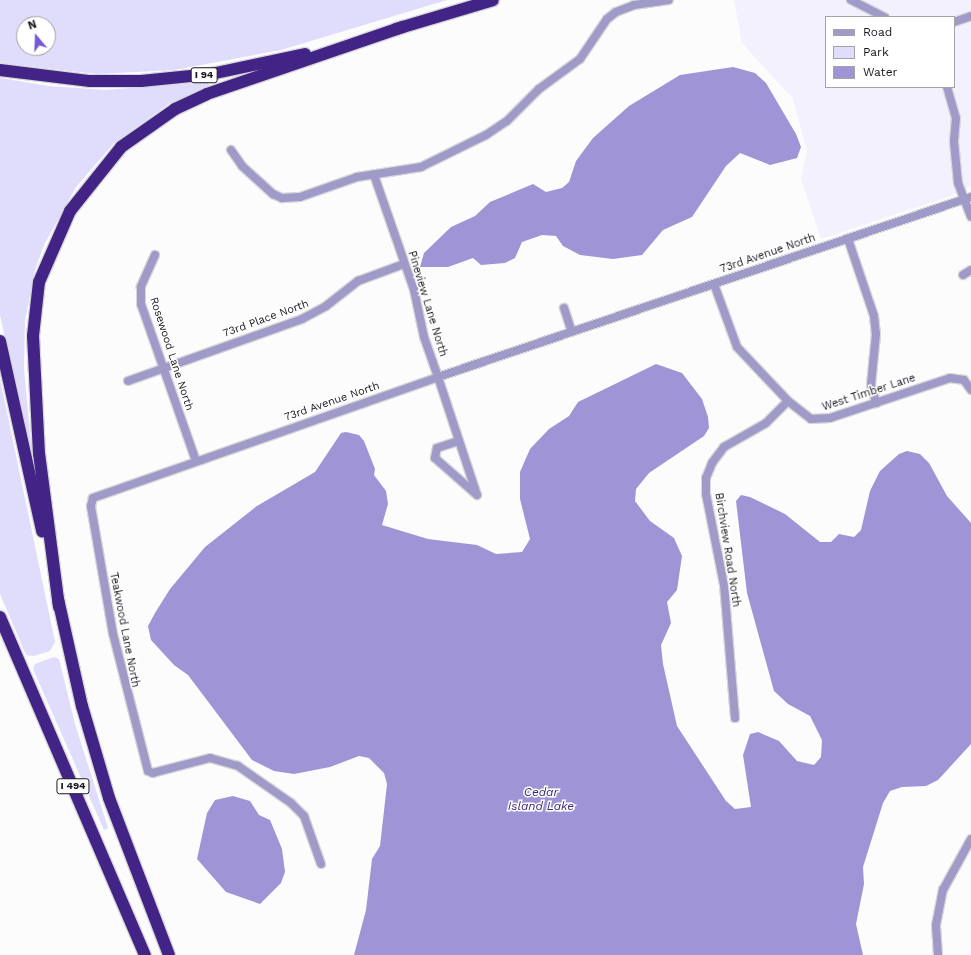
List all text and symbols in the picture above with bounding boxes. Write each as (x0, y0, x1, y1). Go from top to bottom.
north arrow (16, 16, 56, 56)
legend (825, 16, 955, 88)
text: N (26, 18, 38, 33)
text: Road (863, 25, 892, 39)
text: Park (863, 45, 889, 59)
text: Water (863, 65, 897, 79)
road number: I 94 (190, 67, 218, 83)
street label: 73rd Avenue North (718, 231, 818, 277)
street label: Pineview Lane North (405, 249, 449, 359)
street label: Rosewood Lane North (146, 296, 196, 412)
street label: 73rd Place North (221, 297, 311, 341)
street label: West Timber Lane (820, 372, 918, 414)
street label: 73rd Avenue North (282, 379, 382, 425)
street label: Birchview Road North (711, 492, 743, 608)
street label: Teakwood Lane North (106, 571, 142, 689)
road number: I 494 (56, 778, 90, 794)
water label: Cedar Island Lake (508, 786, 574, 814)

